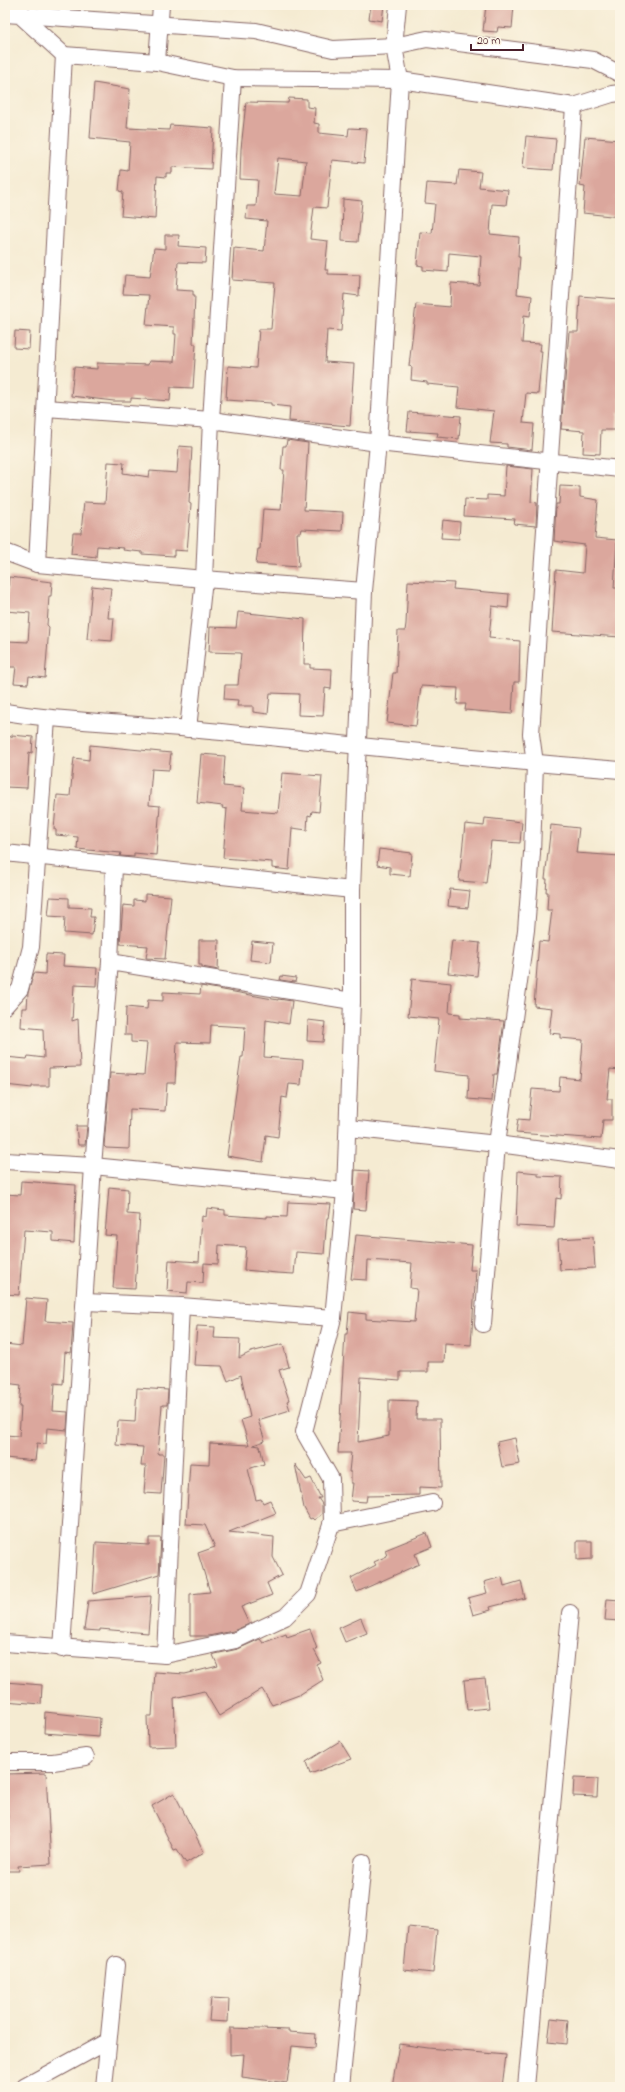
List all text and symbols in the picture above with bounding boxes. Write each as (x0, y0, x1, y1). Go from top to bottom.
scale bar (471, 26, 523, 52)
text: 20 m (477, 32, 500, 50)

